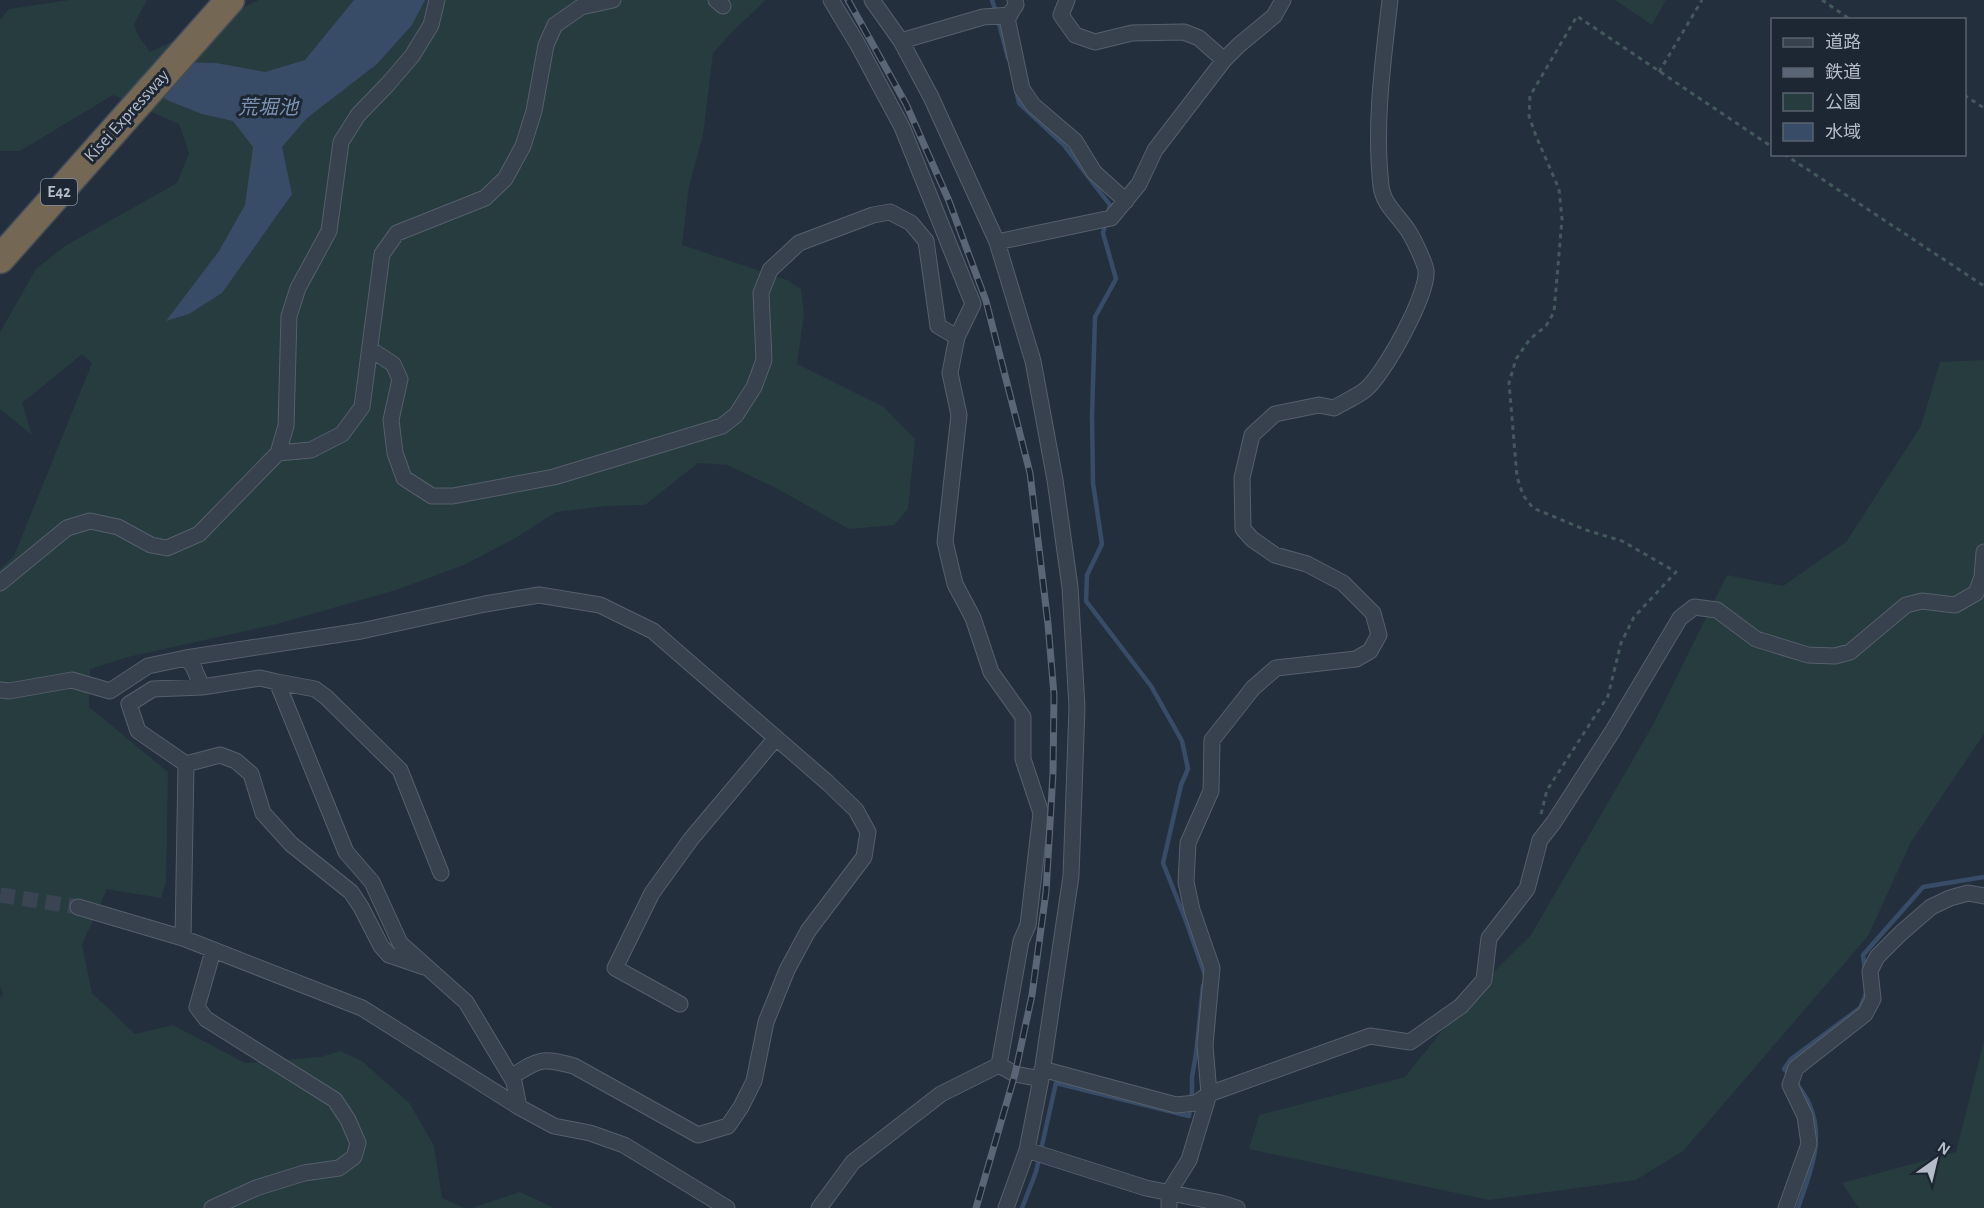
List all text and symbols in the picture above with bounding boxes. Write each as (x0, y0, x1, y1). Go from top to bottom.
legend (1771, 18, 1966, 156)
text: 道路 (1825, 32, 1861, 52)
text: 鉄道 (1825, 62, 1861, 82)
street label: Kisei Expressway (81, 66, 173, 165)
text: 公園 (1825, 93, 1861, 112)
water label: 荒堀池 (238, 97, 300, 118)
text: 水域 (1825, 123, 1861, 142)
road number: E42 (41, 179, 77, 205)
north arrow (1906, 1130, 1966, 1190)
text: N (1935, 1139, 1953, 1158)

